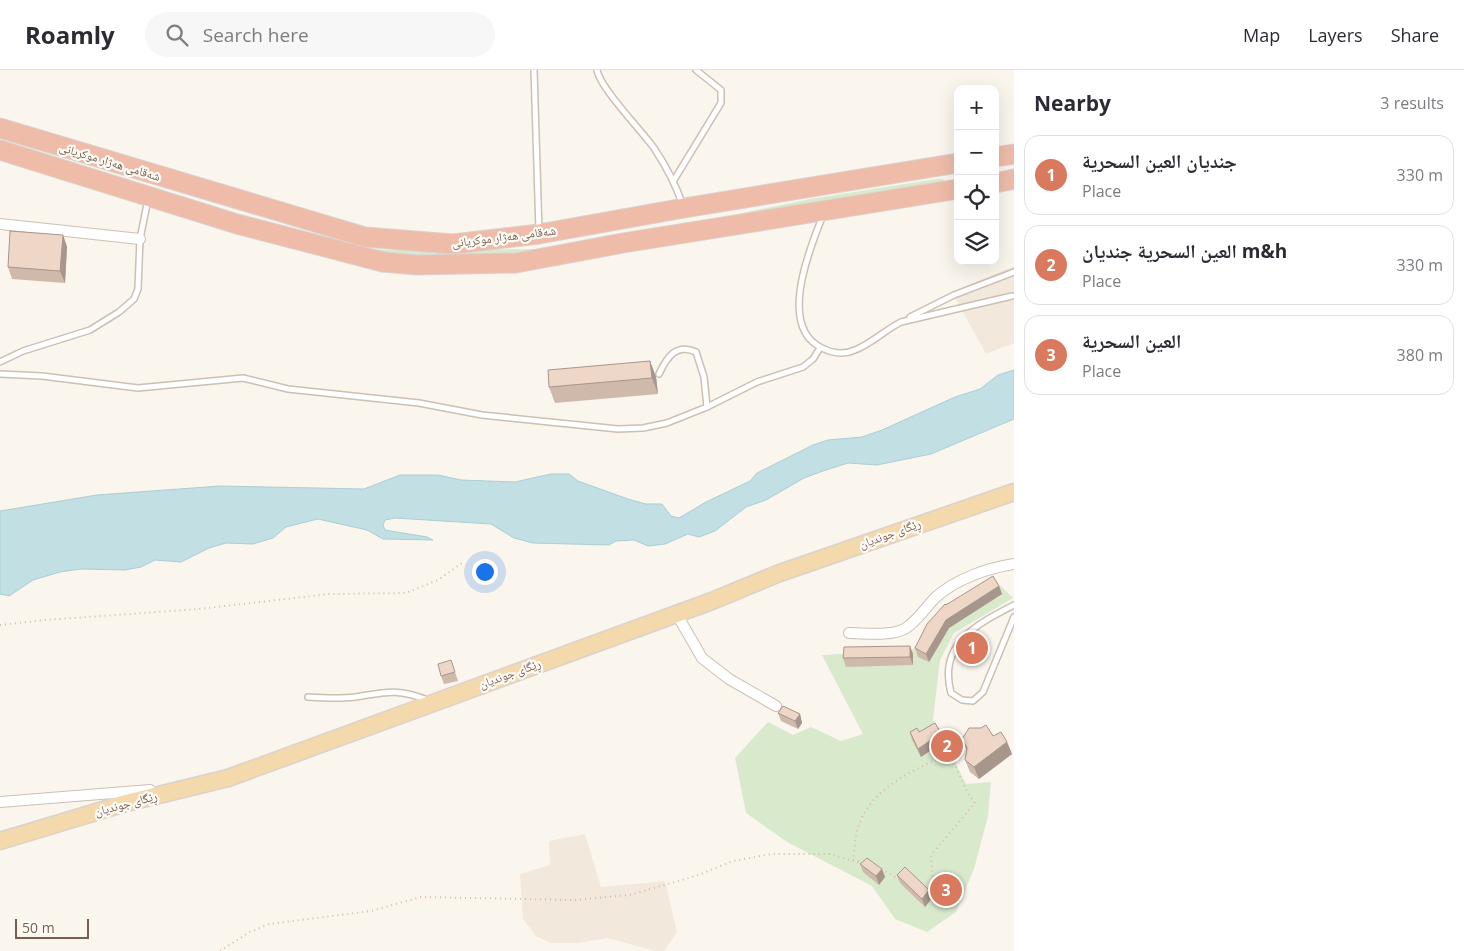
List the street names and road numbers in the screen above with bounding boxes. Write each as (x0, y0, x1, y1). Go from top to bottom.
street label: شەقامی ھەژار موکریانی (58, 138, 163, 185)
street label: شەقامی ھەژار موکریانی (451, 222, 557, 251)
street label: ڕێگای جوندیان (857, 514, 924, 554)
street label: ڕێگای جوندیان (477, 654, 544, 694)
street label: ڕێگای جوندیان (93, 787, 160, 822)

